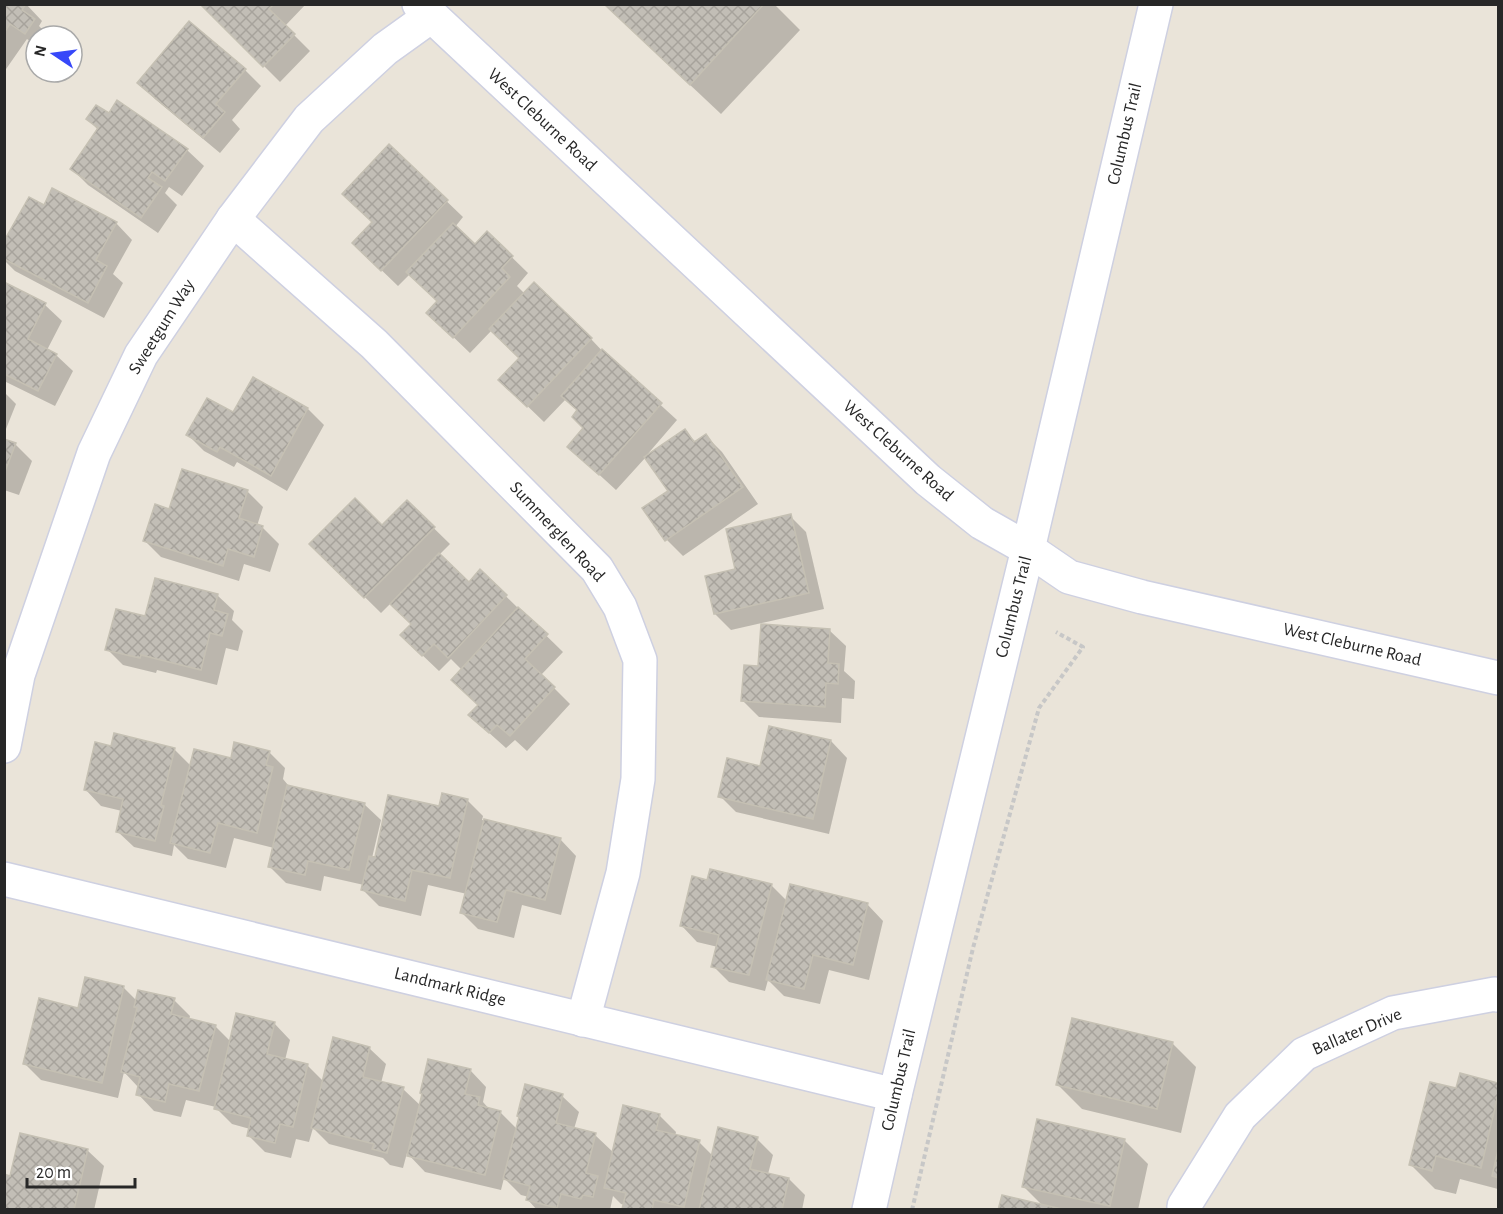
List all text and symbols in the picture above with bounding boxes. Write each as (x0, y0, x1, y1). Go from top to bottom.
north arrow (24, 24, 84, 84)
text: N (31, 44, 49, 58)
street label: West Cleburne Road (484, 65, 600, 175)
street label: Columbus Trail (1105, 81, 1145, 187)
street label: Sweetgum Way (126, 276, 198, 378)
street label: West Cleburne Road (839, 397, 957, 505)
street label: Summerglen Road (506, 478, 608, 586)
street label: Columbus Trail (993, 554, 1035, 660)
street label: West Cleburne Road (1281, 620, 1423, 670)
street label: Landmark Ridge (392, 964, 508, 1010)
street label: Ballater Drive (1310, 1005, 1404, 1059)
street label: Columbus Trail (879, 1027, 919, 1133)
scale bar (27, 1151, 135, 1189)
text: 20 m (36, 1164, 71, 1182)

